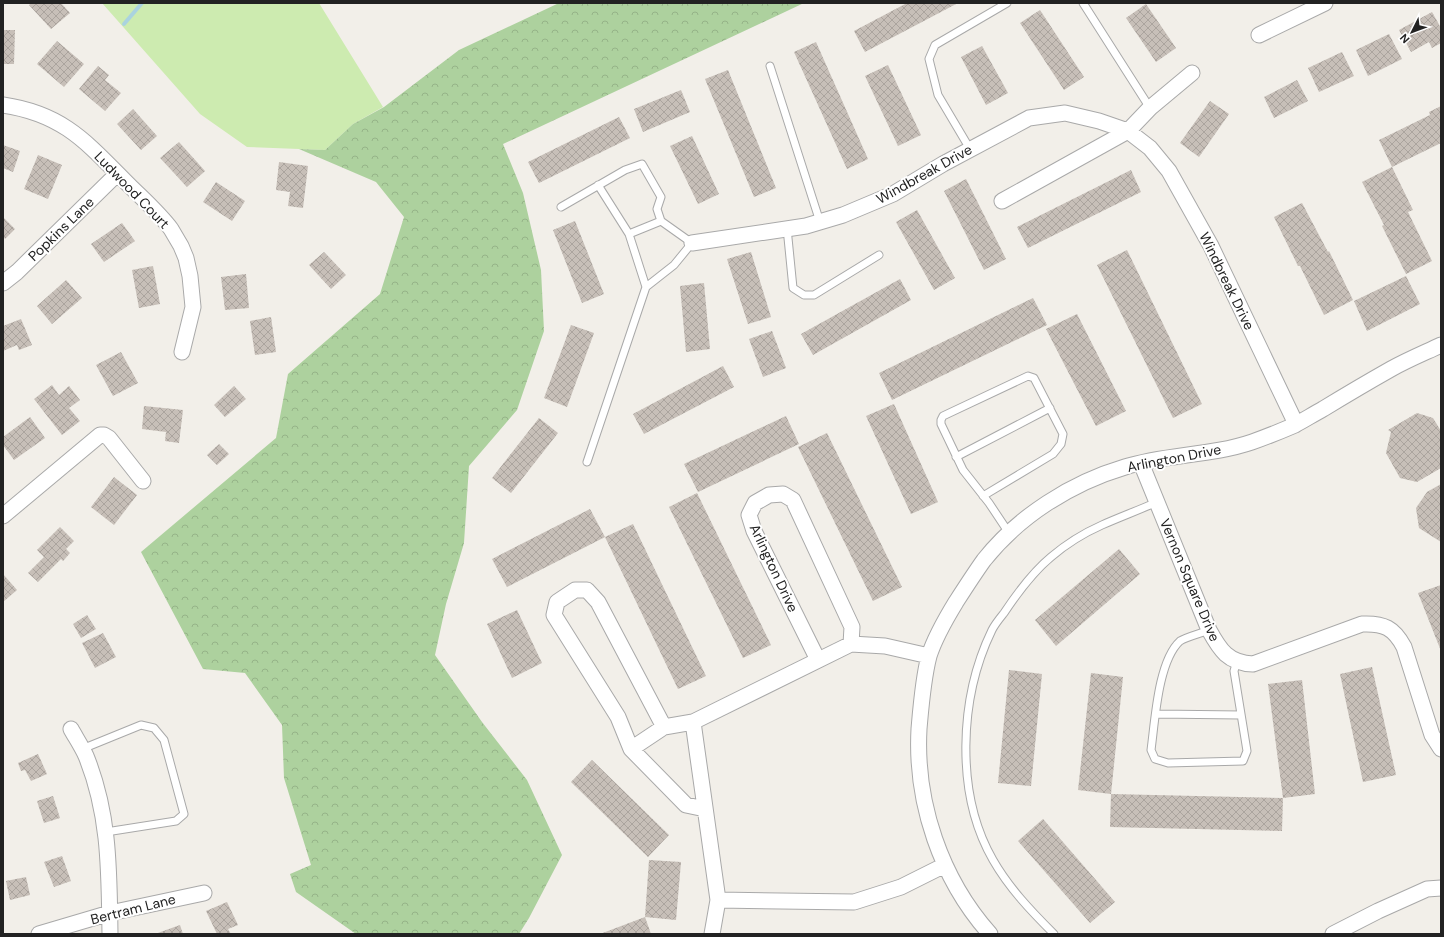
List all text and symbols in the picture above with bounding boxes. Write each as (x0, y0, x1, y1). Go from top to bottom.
north arrow (1392, 12, 1432, 52)
text: N (1397, 31, 1412, 46)
street label: Windbreak Drive (873, 140, 975, 208)
street label: Ludwood Court (91, 148, 173, 232)
street label: Popkins Lane (24, 193, 98, 265)
street label: Windbreak Drive (1195, 229, 1259, 333)
street label: Arlington Drive (1126, 440, 1223, 476)
street label: Vernon Square Drive (1156, 516, 1224, 644)
street label: Arlington Drive (746, 521, 802, 615)
street label: Bertram Lane (89, 890, 177, 928)

